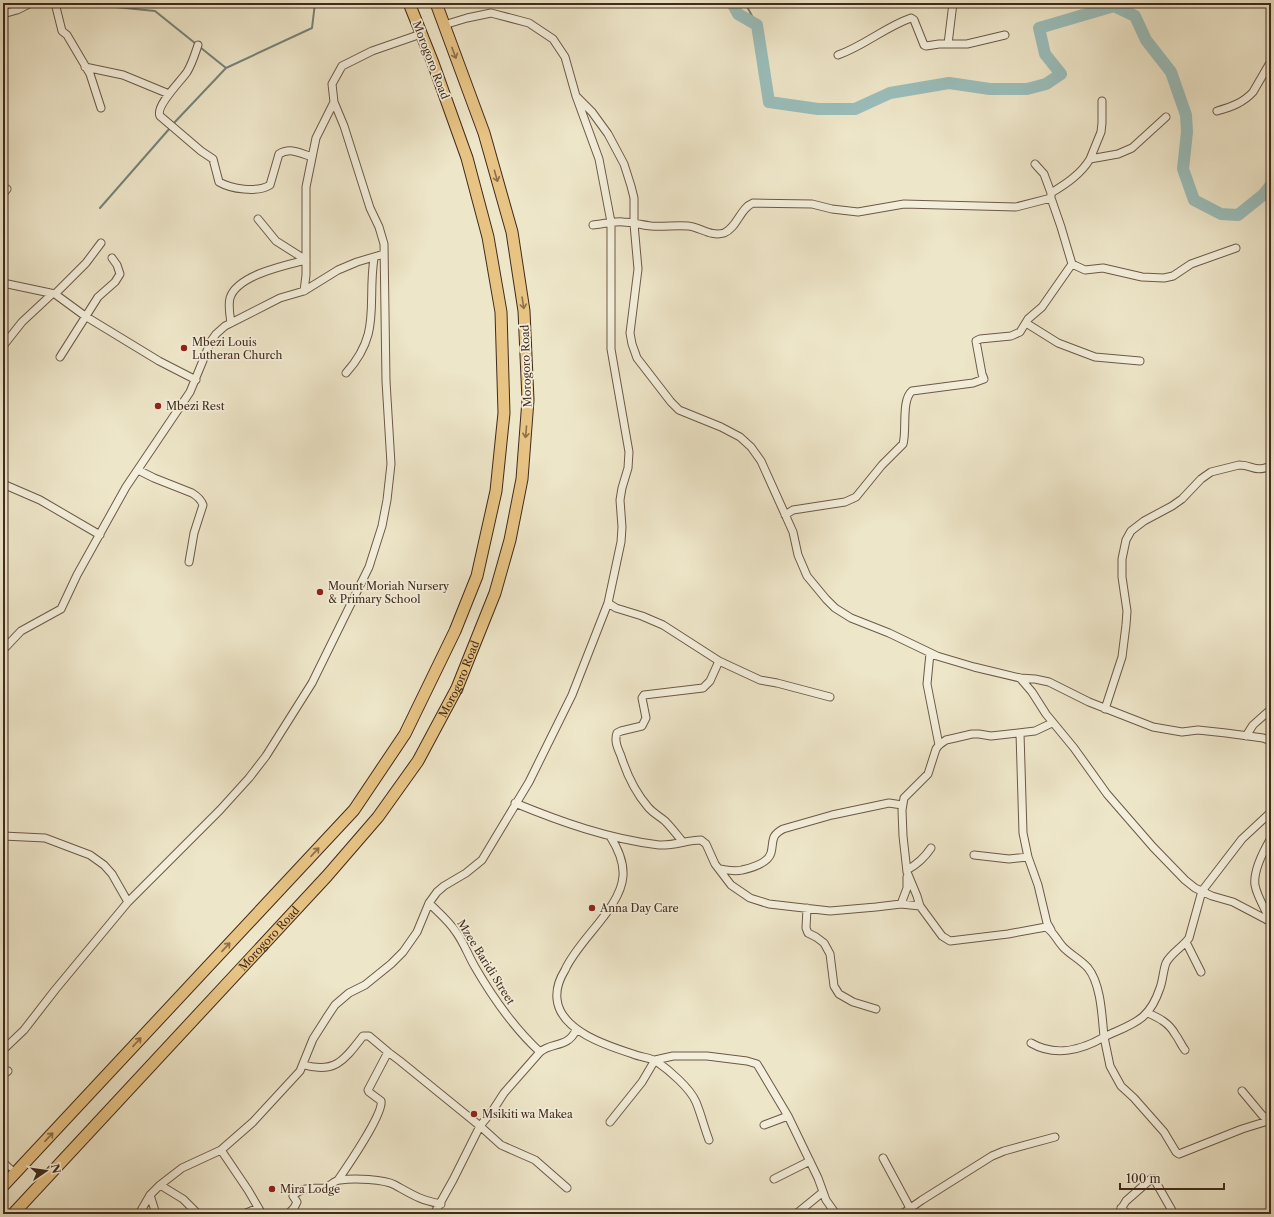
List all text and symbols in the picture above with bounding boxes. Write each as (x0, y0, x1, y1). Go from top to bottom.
street label: Morogoro Road (410, 19, 452, 101)
one-way arrow (451, 46, 459, 58)
one-way arrow (493, 169, 500, 182)
one-way arrow (519, 296, 527, 309)
street label: Morogoro Road (518, 324, 534, 408)
place label: Mbezi Louis Lutheran Church (192, 335, 283, 362)
marker: Mbezi Louis Lutheran Church (179, 343, 189, 353)
place label: Mbezi Rest (166, 399, 225, 413)
marker: Mbezi Rest (153, 401, 163, 411)
one-way arrow (522, 425, 529, 438)
place label: Mount Moriah Nursery & Primary School (328, 579, 450, 606)
marker: Mount Moriah Nursery & Primary School (315, 587, 325, 597)
street label: Morogoro Road (436, 638, 482, 720)
one-way arrow (310, 847, 320, 857)
place label: Anna Day Care (599, 901, 679, 915)
street label: Morogoro Road (236, 903, 302, 974)
marker: Anna Day Care (587, 903, 597, 913)
street label: Mzee Baridi Street (454, 917, 518, 1007)
one-way arrow (222, 942, 231, 952)
one-way arrow (133, 1037, 142, 1047)
place label: Msikiti wa Makea (482, 1107, 573, 1121)
marker: Msikiti wa Makea (469, 1109, 479, 1119)
one-way arrow (44, 1132, 53, 1142)
north arrow (26, 1151, 66, 1191)
text: N (48, 1163, 64, 1175)
scale bar (1120, 1165, 1224, 1191)
text: 100 m (1126, 1171, 1161, 1186)
place label: Mira Lodge (280, 1182, 340, 1196)
marker: Mira Lodge (267, 1184, 277, 1194)

